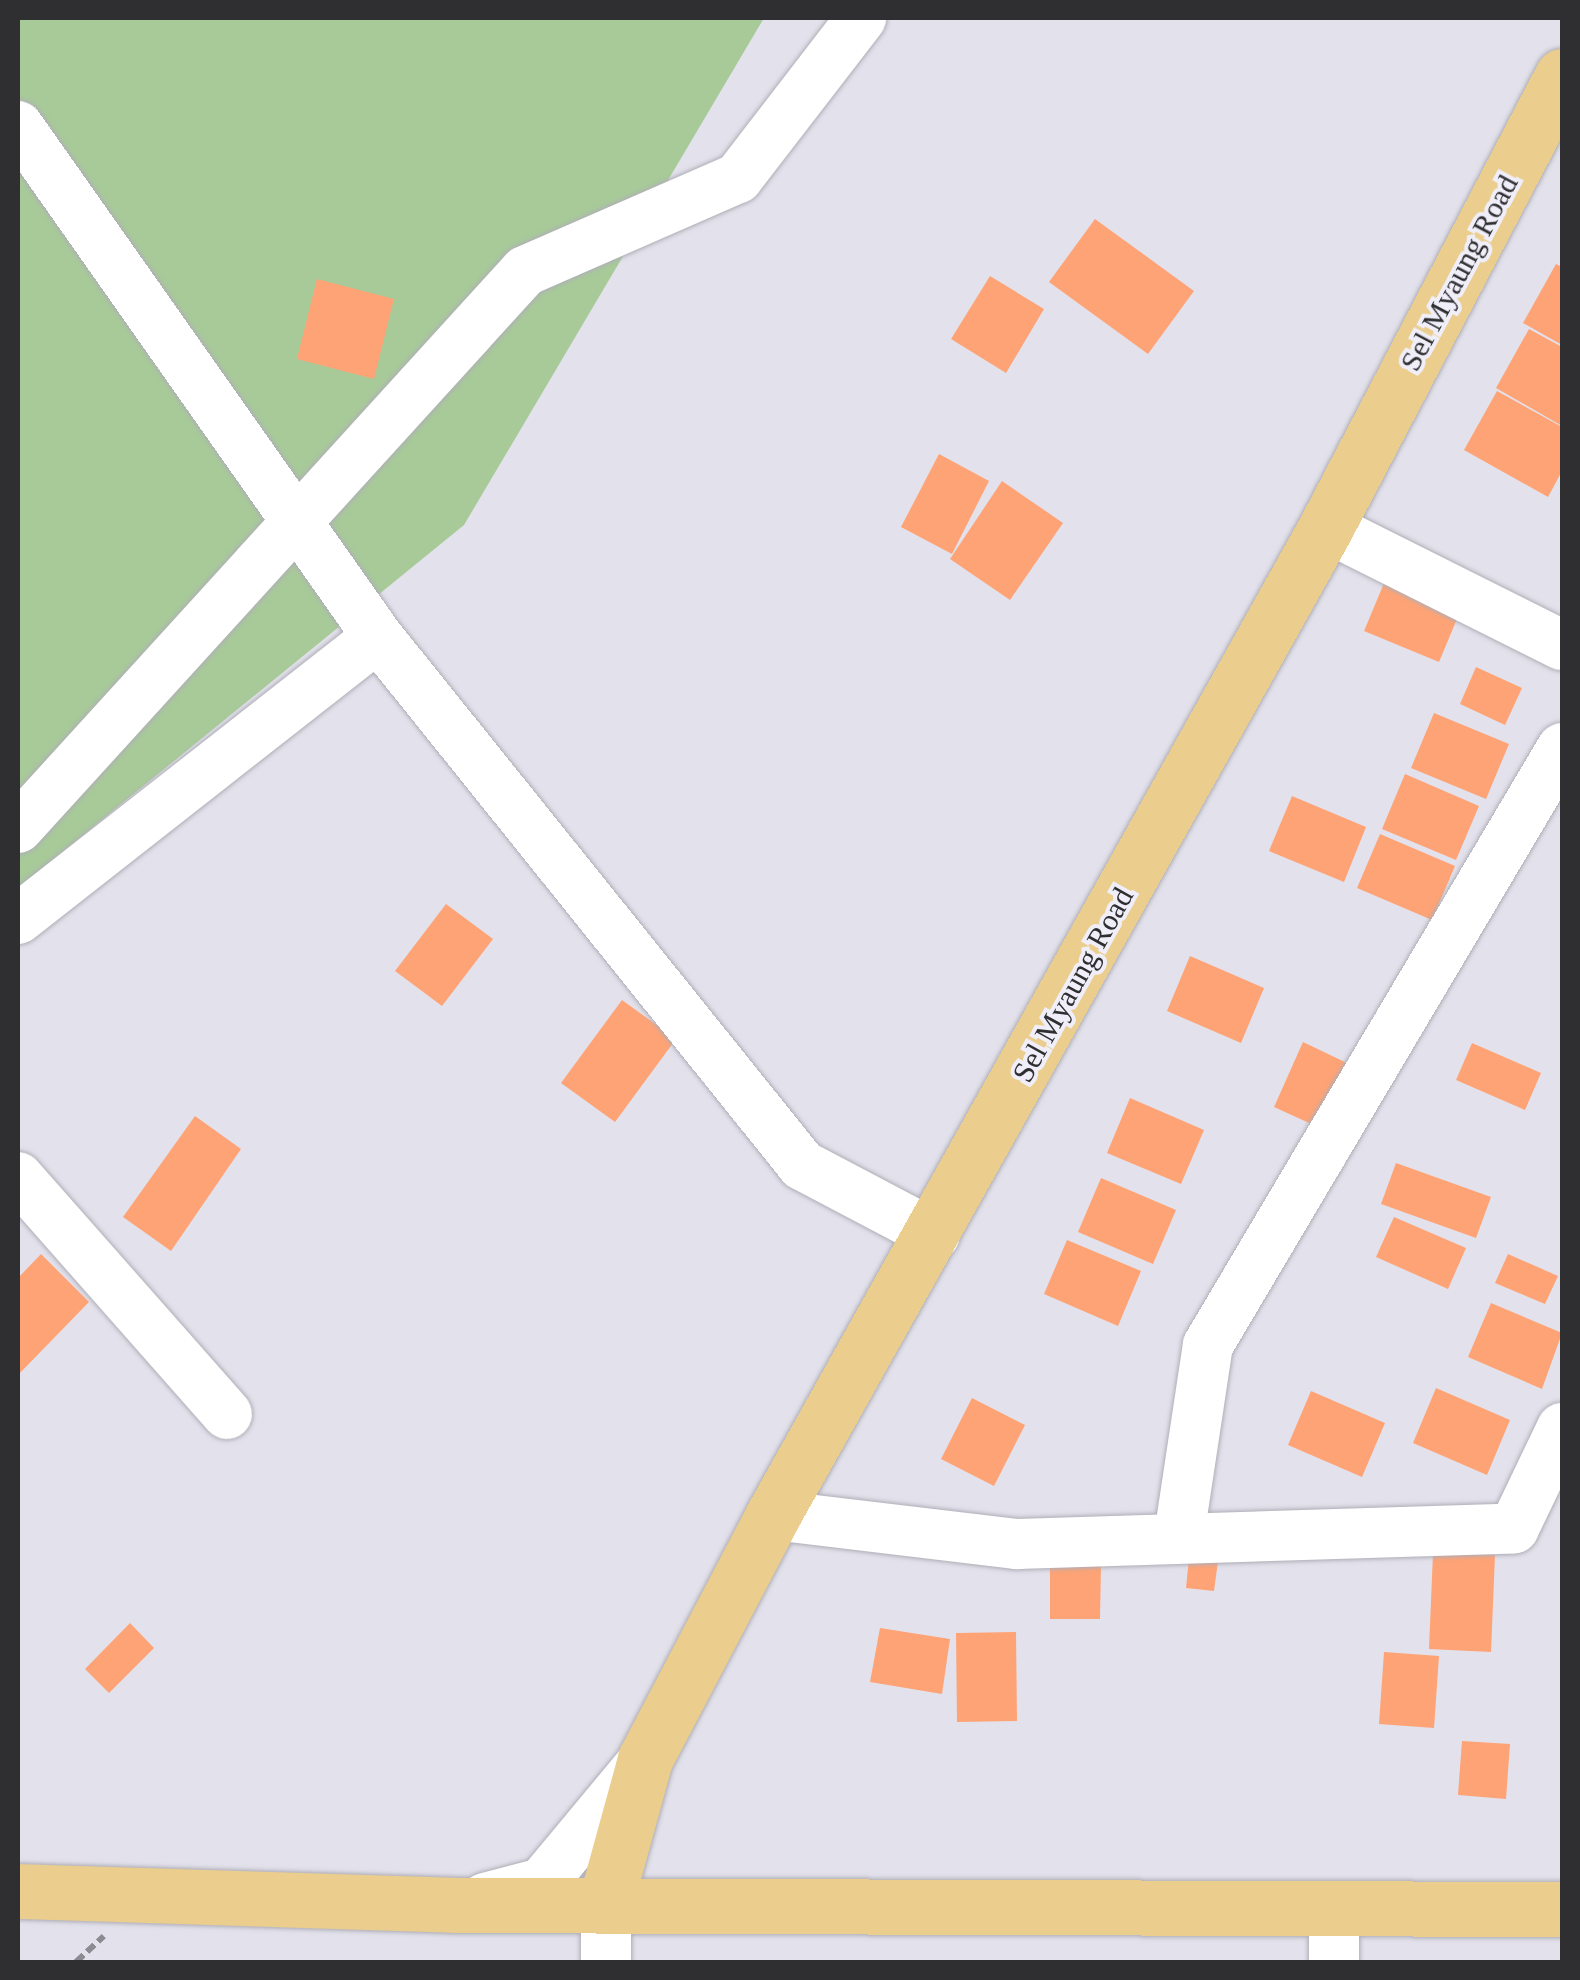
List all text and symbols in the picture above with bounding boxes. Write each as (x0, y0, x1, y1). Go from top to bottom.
street label: Sel Myaung Road (1386, 157, 1532, 389)
street label: Sel Myaung Road (998, 870, 1148, 1100)

